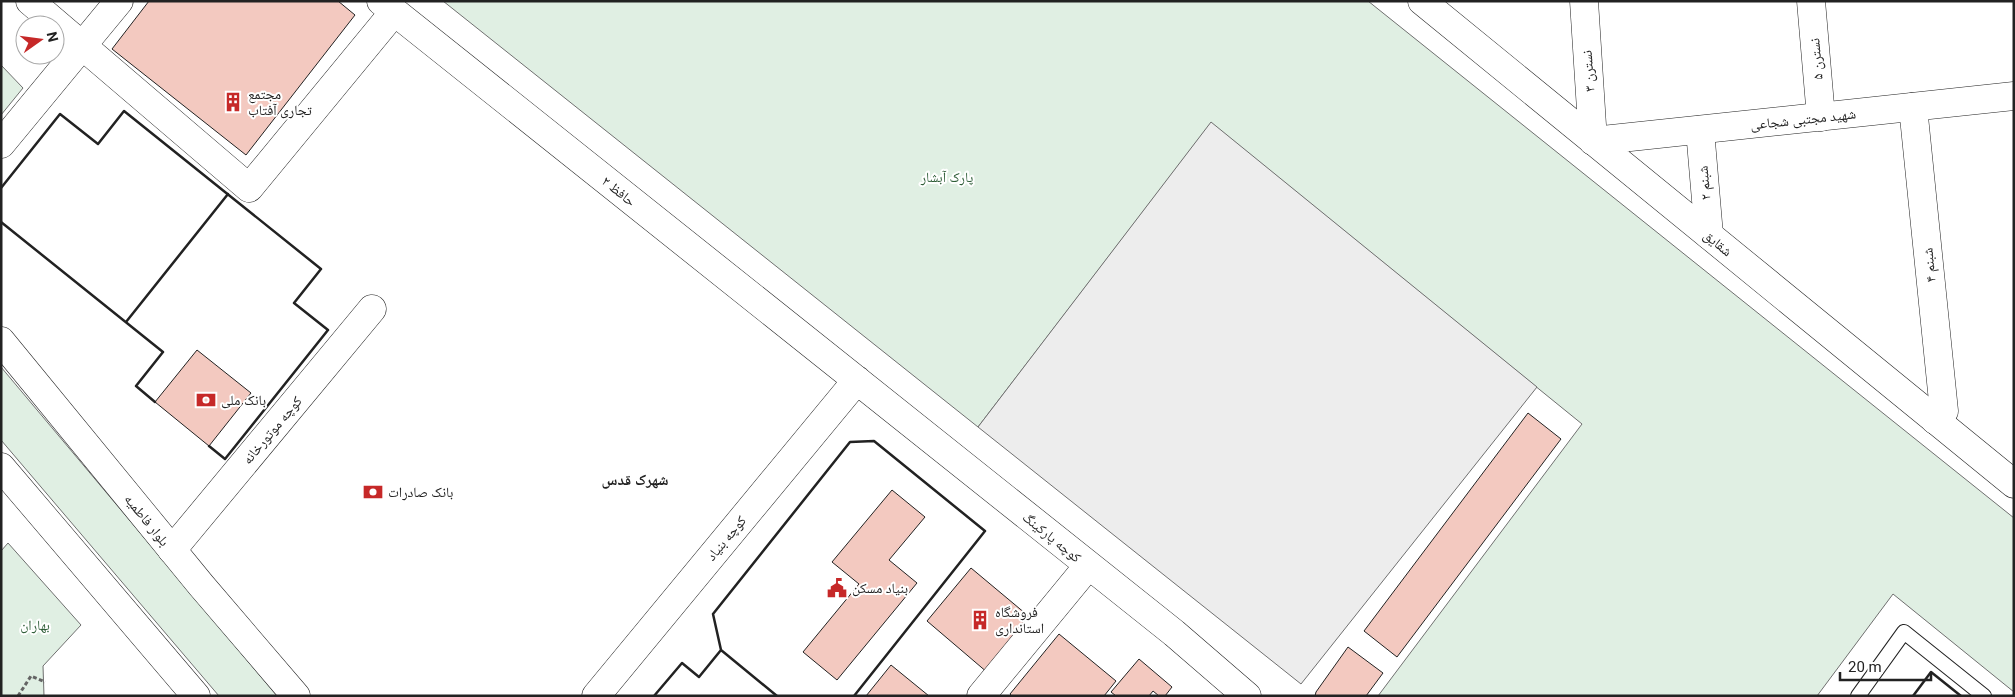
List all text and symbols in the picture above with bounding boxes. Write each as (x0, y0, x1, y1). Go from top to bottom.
north arrow (15, 15, 65, 65)
text: N (44, 30, 62, 44)
street label: نسترن ۵ (1806, 37, 1827, 81)
street label: نسترن ۳ (1579, 49, 1598, 92)
place label: مجتمع تجاری آفتاب (248, 86, 312, 119)
building icon: مجتمع تجاری آفتاب (222, 91, 244, 113)
street label: شهید مجتبی شجاعی (1749, 105, 1857, 134)
street label: شبنم ۲ (1695, 165, 1715, 201)
park label: پارک آبشار (920, 169, 974, 186)
street label: حافظ ۲ (599, 173, 639, 210)
street label: شقایق (1699, 227, 1735, 261)
street label: شبنم ۴ (1919, 247, 1941, 283)
bank icon: بانک ملی (195, 389, 217, 411)
place label: بانک ملی (221, 392, 266, 409)
street label: کوچه موتورخانه (239, 393, 306, 468)
district label: شهرک قدس (602, 471, 668, 489)
bank icon: بانک صادرات (362, 481, 384, 503)
place label: بانک صادرات (388, 484, 454, 501)
street label: بلوار فاطمیه (121, 491, 173, 550)
street label: کوچه پارکینگ (1019, 509, 1085, 566)
street label: کوچه بنیاد (703, 512, 750, 564)
public building icon: بنیاد مسکن (826, 577, 848, 599)
place label: بنیاد مسکن (852, 580, 908, 597)
place label: فروشگاه استانداری (995, 604, 1044, 637)
building icon: فروشگاه استانداری (969, 609, 991, 631)
park label: بهاران (20, 617, 50, 634)
scale bar (1840, 650, 1931, 682)
text: 20 m (1848, 658, 1882, 676)

